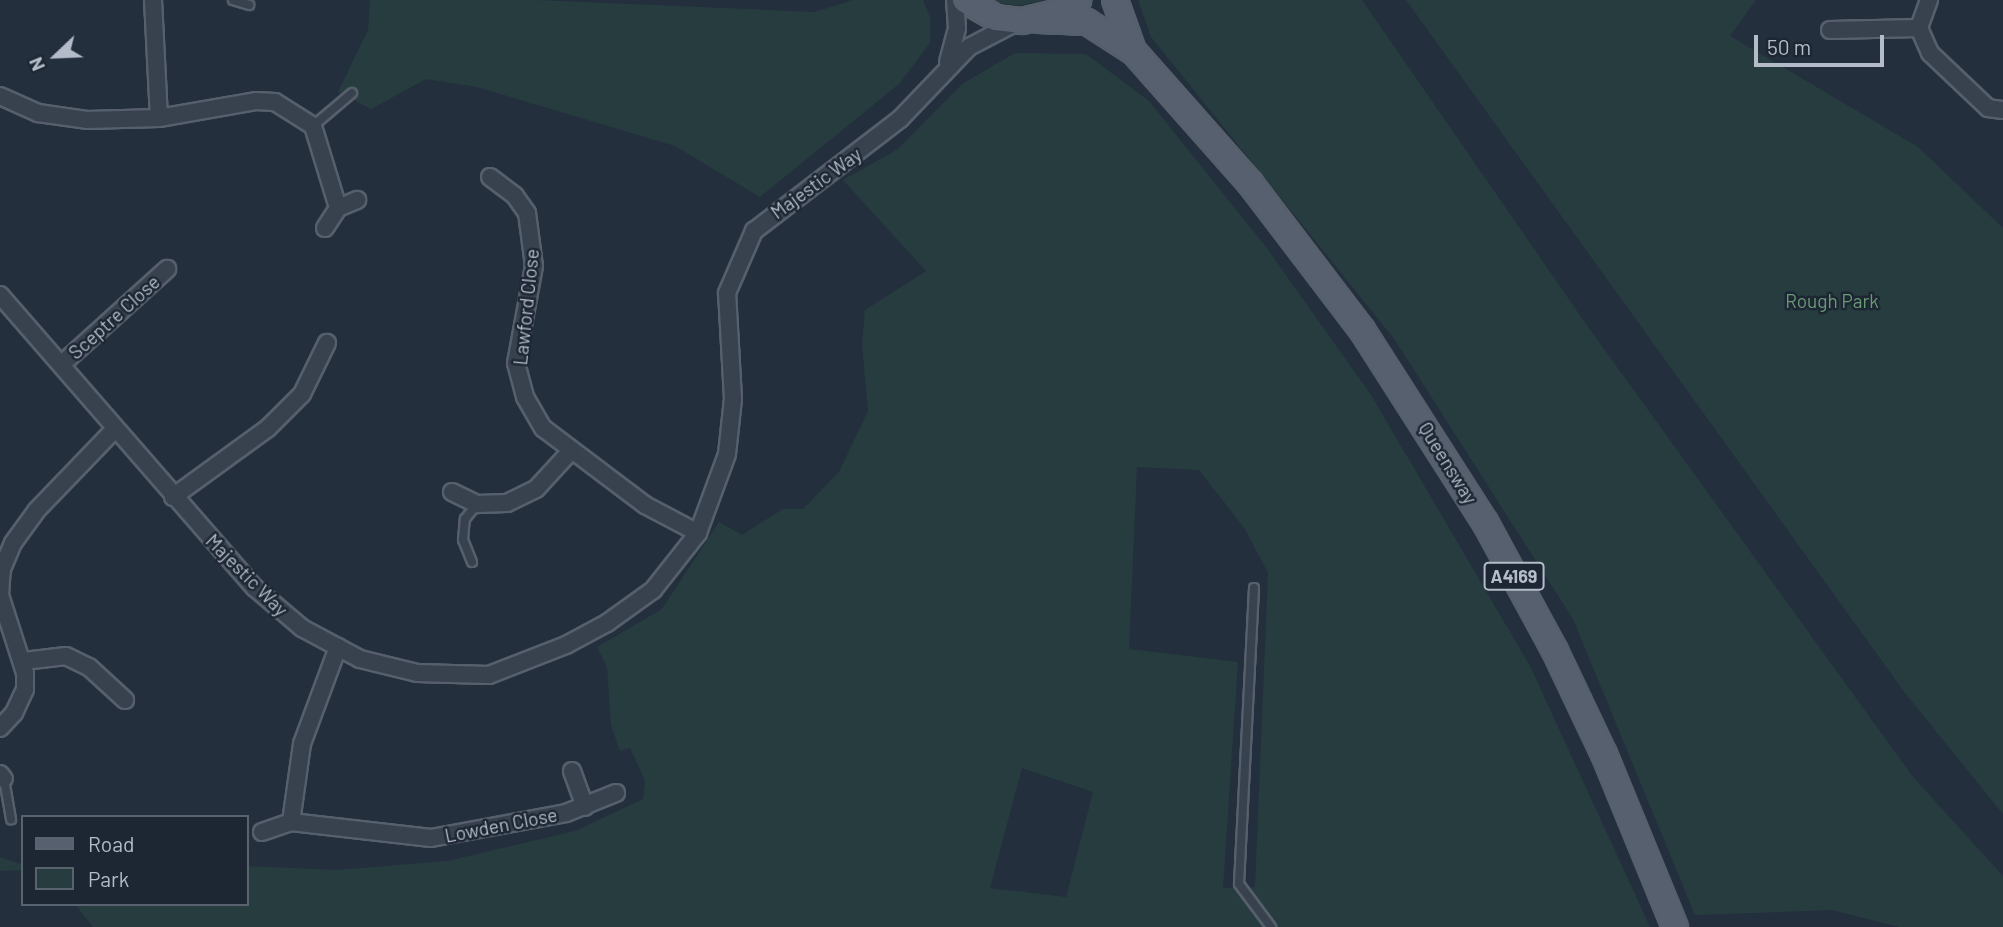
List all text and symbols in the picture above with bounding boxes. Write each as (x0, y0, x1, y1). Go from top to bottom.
north arrow (21, 21, 91, 91)
scale bar (1758, 21, 1888, 65)
text: 50 m (1767, 34, 1811, 59)
text: N (23, 54, 49, 75)
street label: Majestic Way (766, 142, 866, 224)
street label: Lawford Close (509, 248, 543, 366)
street label: Sceptre Close (64, 270, 164, 364)
park label: Rough Park (1785, 290, 1879, 312)
street label: Queensway (1414, 418, 1482, 508)
street label: Majestic Way (201, 529, 293, 621)
road number: A4169 (1482, 562, 1546, 590)
street label: Lowden Close (443, 803, 559, 847)
legend (21, 815, 248, 906)
text: Road (88, 831, 134, 856)
text: Park (88, 866, 129, 891)

